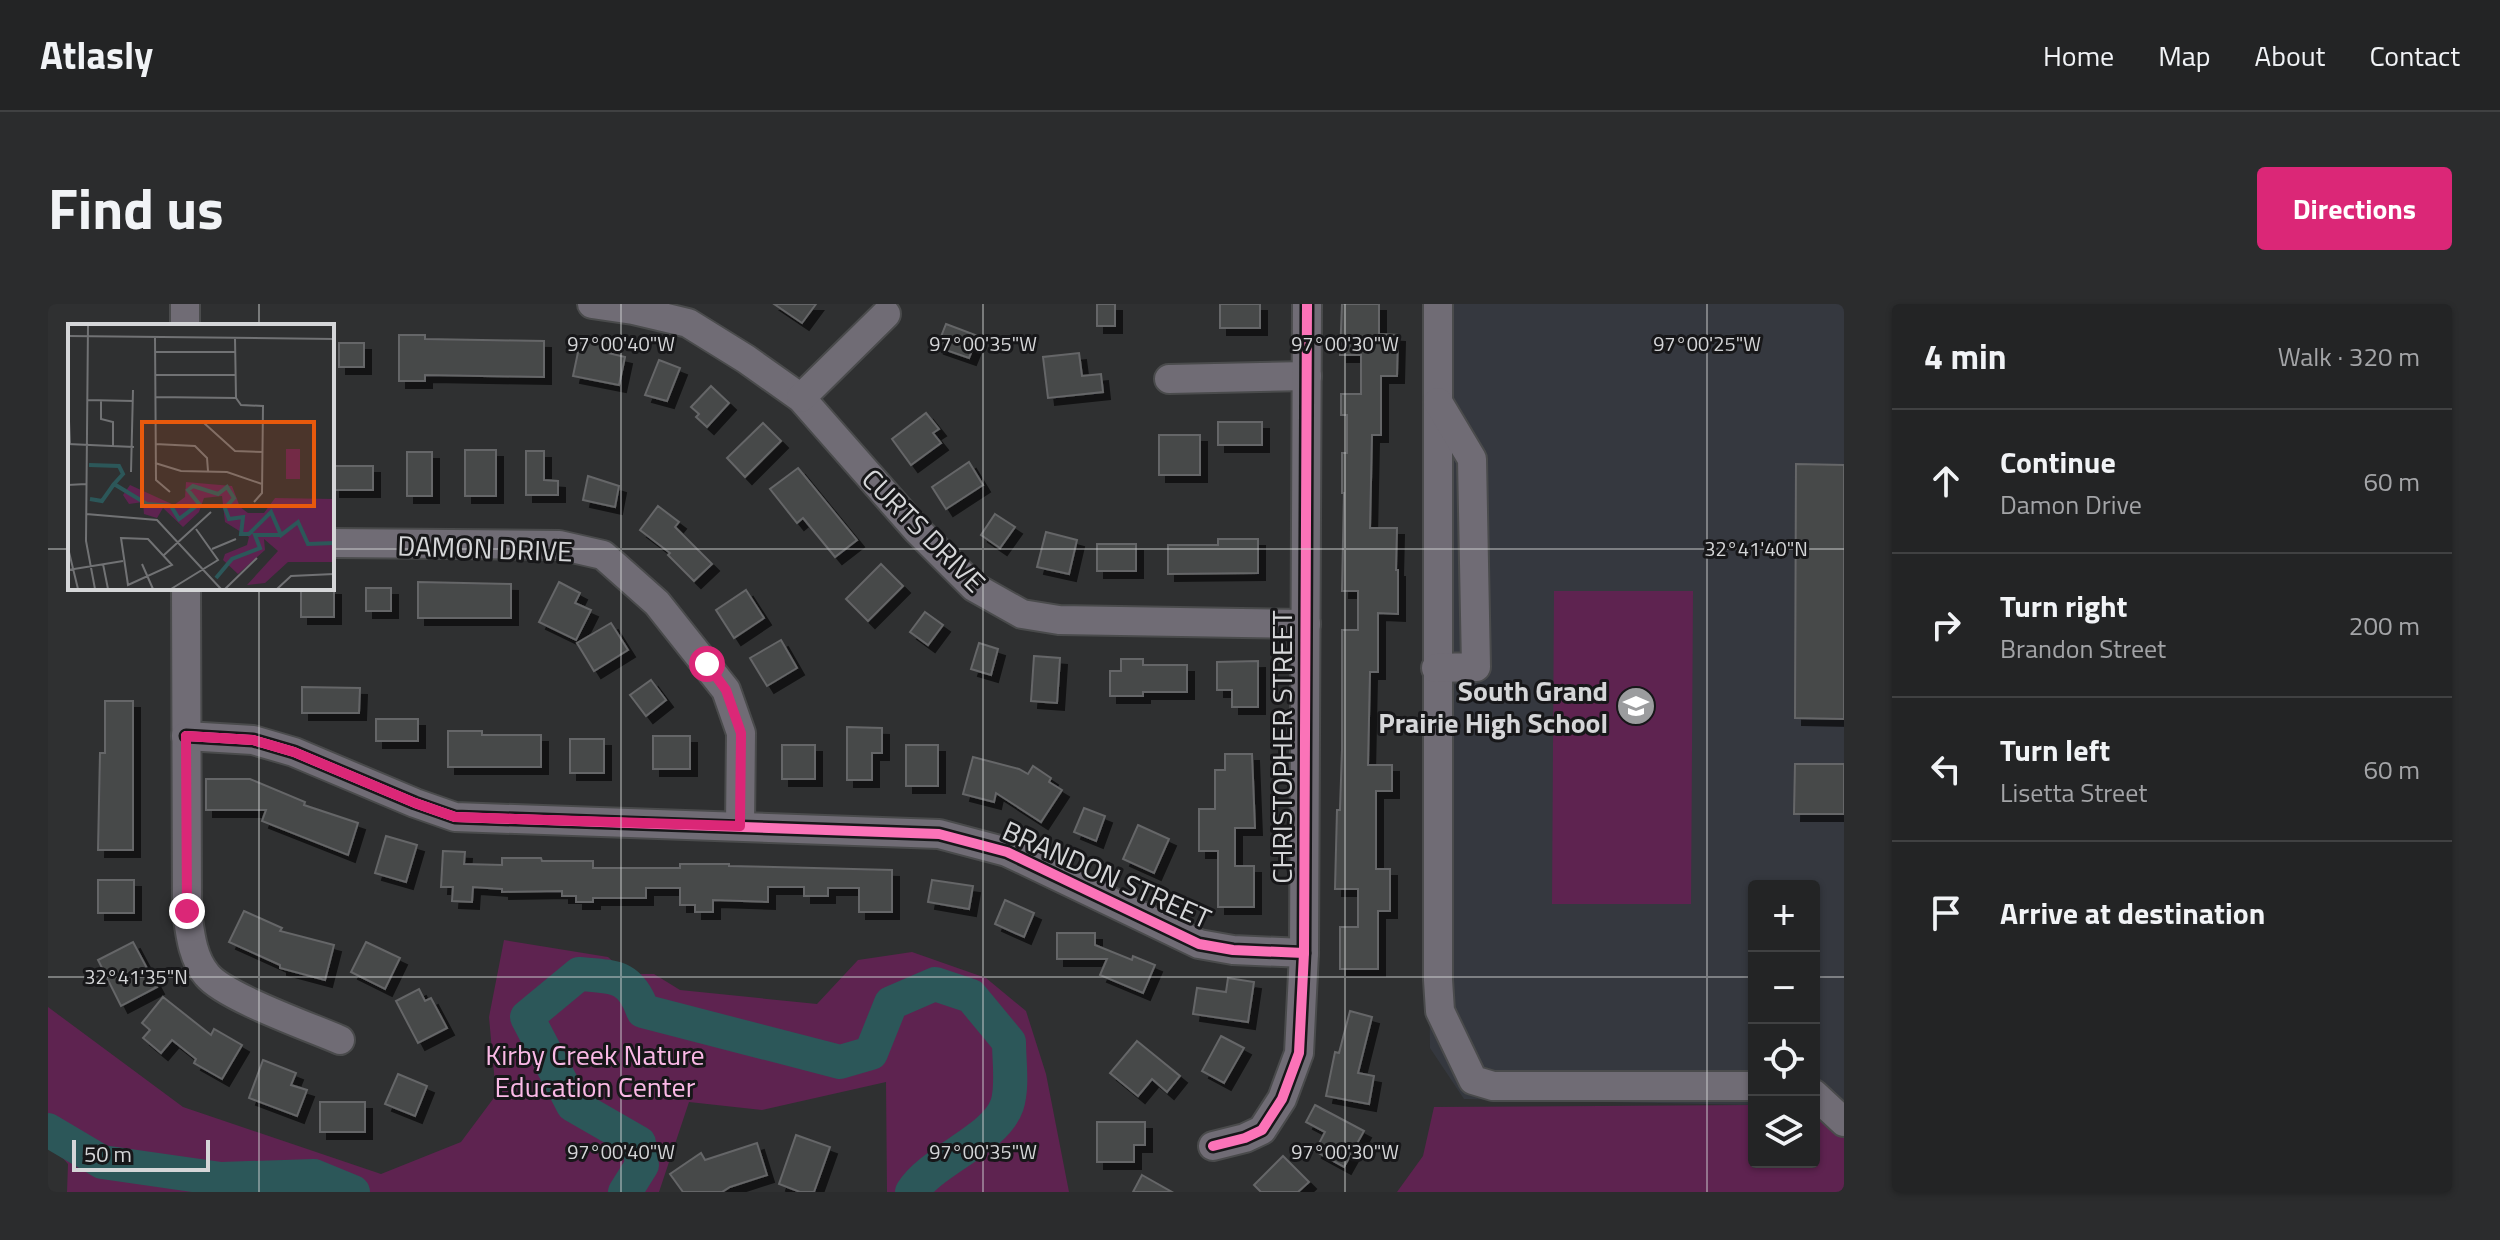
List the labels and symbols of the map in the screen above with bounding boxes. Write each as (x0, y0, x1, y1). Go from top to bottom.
inset map (68, 324, 334, 590)
text: 97°00'40"W (567, 328, 675, 359)
text: 97°00'35"W (929, 328, 1037, 359)
text: 97°00'30"W (1291, 328, 1399, 359)
text: 97°00'25"W (1653, 328, 1761, 359)
street label: CURTS DRIVE (852, 458, 996, 602)
street label: DAMON DRIVE (397, 523, 573, 573)
text: 32°41'40"N (1704, 533, 1808, 564)
street label: CHRISTOPHER STREET (1260, 610, 1303, 884)
route start (689, 646, 725, 682)
place label: South Grand Prairie High School (1378, 669, 1608, 744)
school or university icon: South Grand Prairie High School (1615, 685, 1657, 727)
street label: BRANDON STREET (996, 809, 1218, 939)
route end (169, 893, 205, 929)
text: 32°41'35"N (84, 961, 188, 992)
park label: Kirby Creek Nature Education Center (485, 1033, 705, 1108)
scale bar (72, 1136, 210, 1172)
text: 97°00'40"W (567, 1136, 675, 1167)
text: 97°00'35"W (929, 1136, 1037, 1167)
text: 97°00'30"W (1291, 1136, 1399, 1167)

